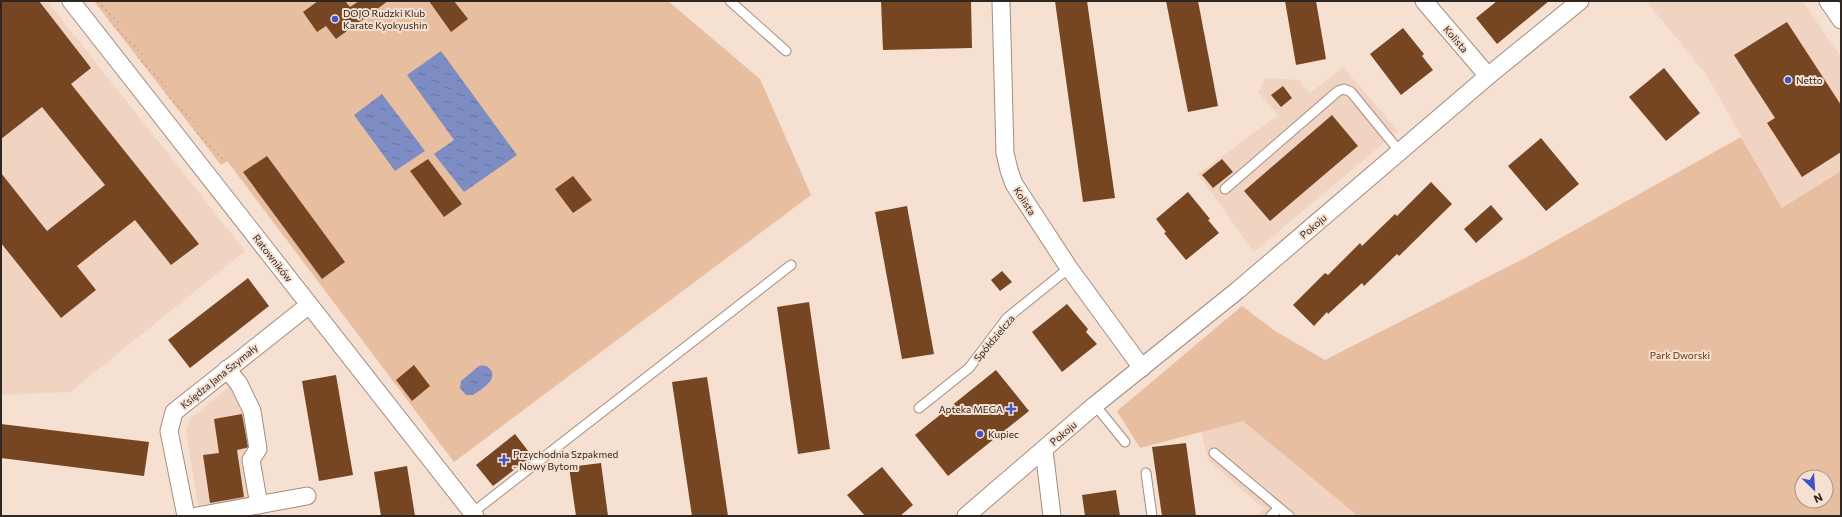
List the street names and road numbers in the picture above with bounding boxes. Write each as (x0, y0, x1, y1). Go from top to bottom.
street label: Kolista (1441, 23, 1471, 55)
street label: Kolista (1011, 185, 1039, 217)
street label: Pokoju (1297, 211, 1329, 241)
street label: Ratowników (251, 232, 295, 284)
street label: Spółdzielcza (971, 312, 1017, 364)
street label: Księdza Jana Szymały (178, 341, 260, 411)
street label: Pokoju (1047, 418, 1079, 448)

